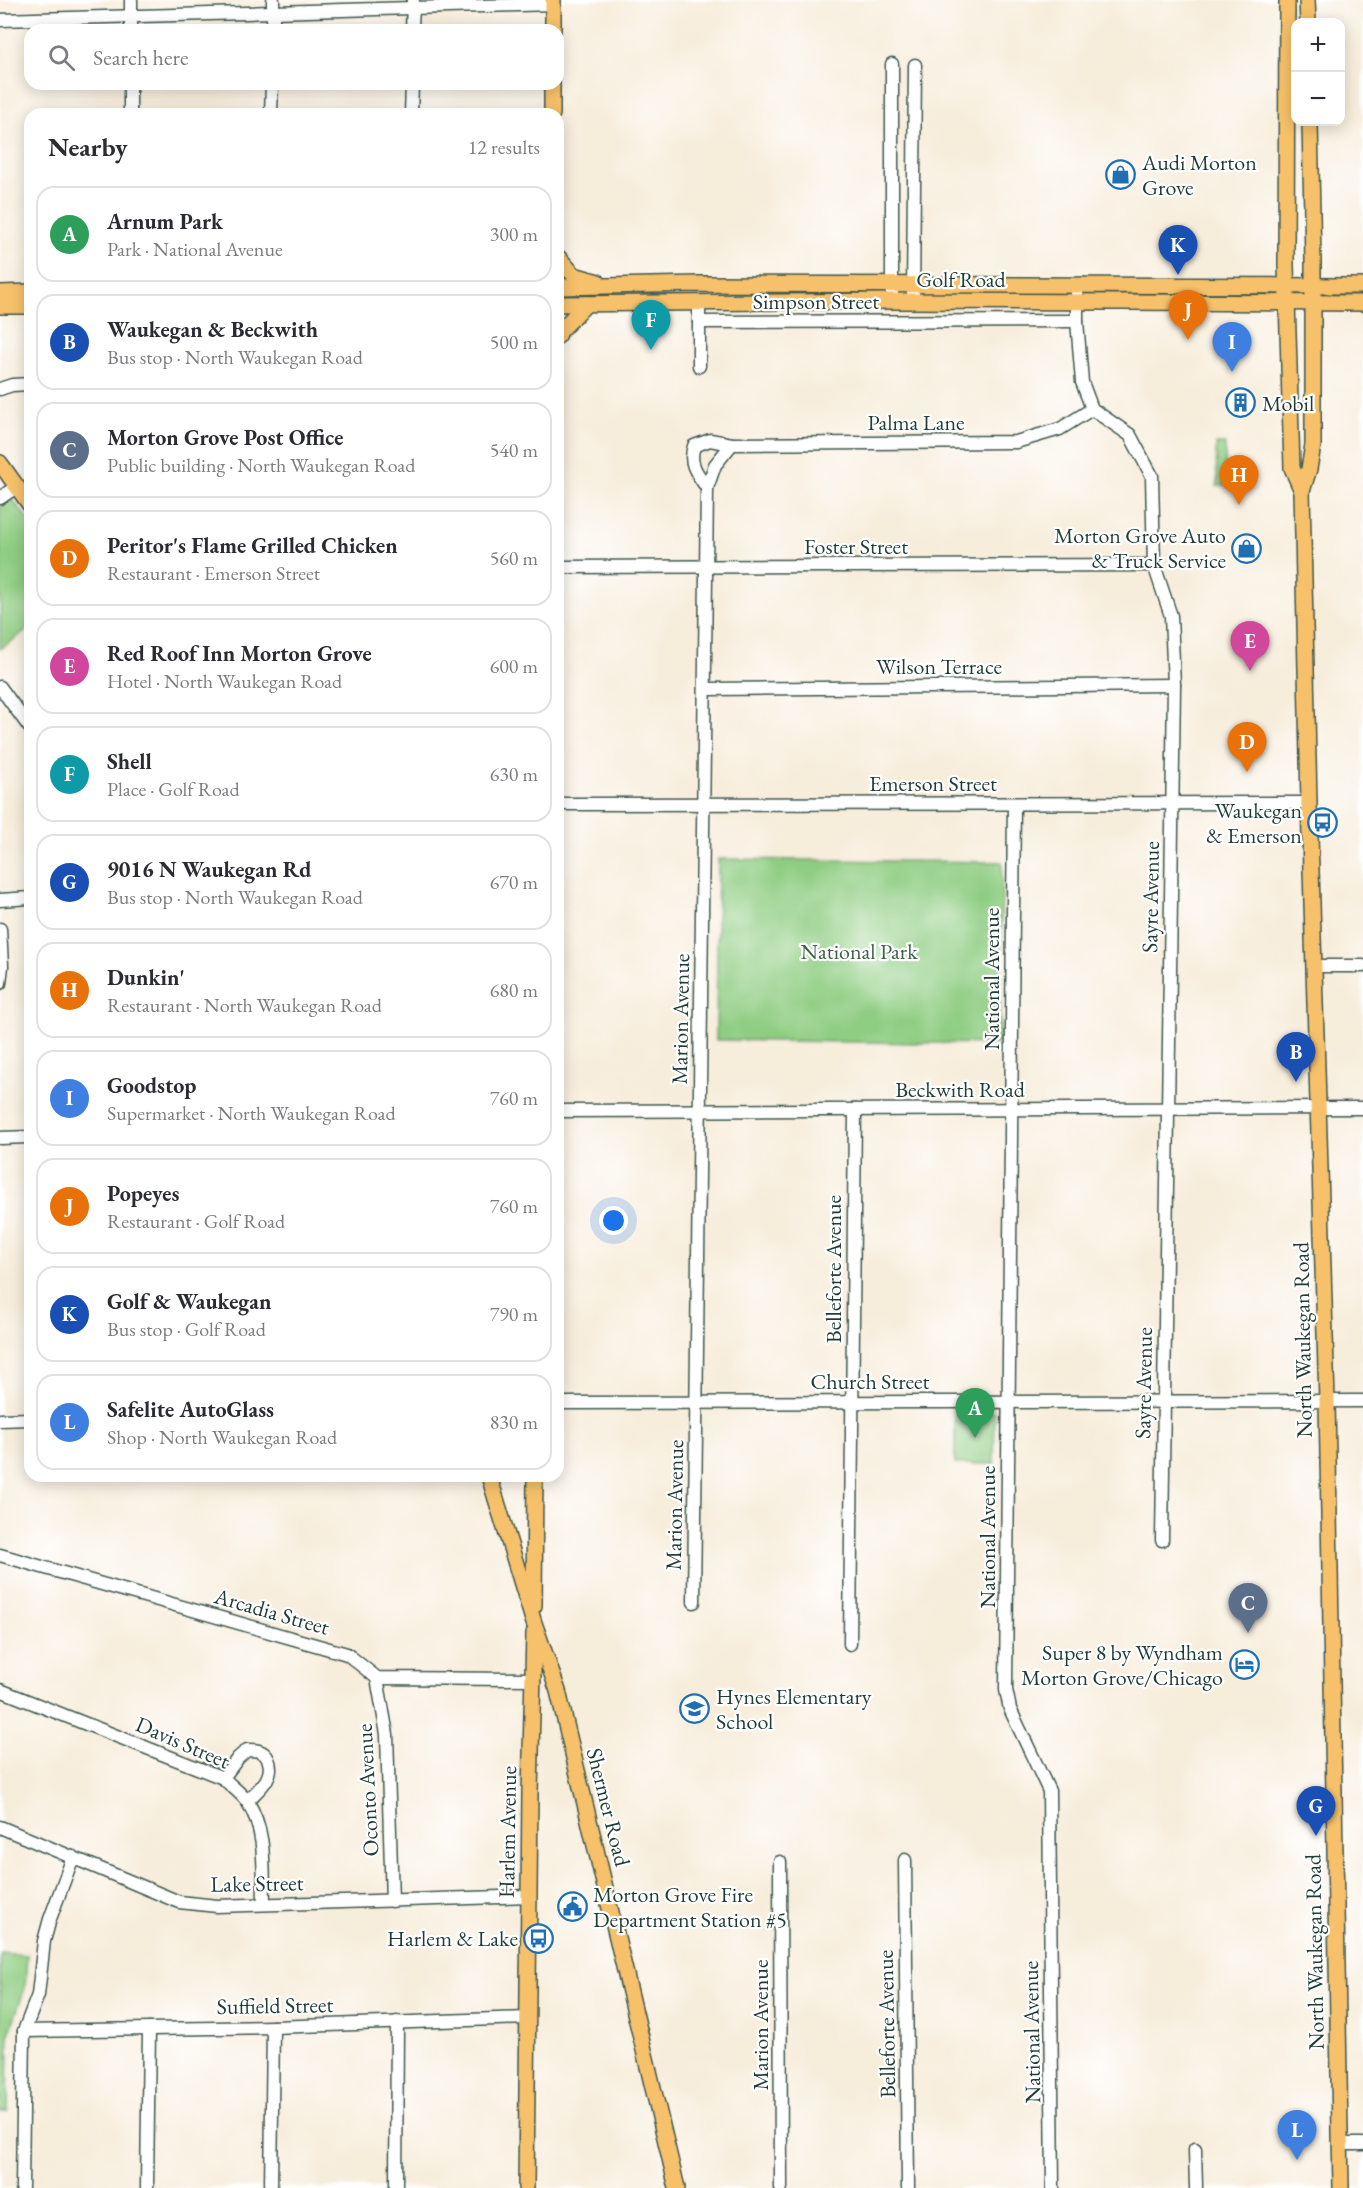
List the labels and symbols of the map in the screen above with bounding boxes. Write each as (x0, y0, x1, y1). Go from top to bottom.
place label: Audi Morton Grove (1141, 148, 1257, 202)
shop icon: Audi Morton Grove (1105, 159, 1137, 191)
pin: K (1158, 226, 1198, 275)
street label: Golf Road (916, 265, 1007, 294)
street label: Simpson Street (753, 287, 879, 316)
pin: J (1168, 290, 1208, 340)
pin: F (632, 300, 670, 350)
pin: I (1212, 322, 1252, 372)
building icon: Mobil (1225, 387, 1257, 419)
place label: Mobil (1262, 389, 1314, 418)
street label: Palma Lane (867, 408, 965, 437)
pin: H (1220, 456, 1258, 505)
place label: Morton Grove Auto & Truck Service (1054, 521, 1226, 575)
street label: Foster Street (804, 532, 908, 561)
shop icon: Morton Grove Auto & Truck Service (1231, 532, 1263, 564)
pin: E (1230, 622, 1270, 671)
street label: Wilson Terrace (876, 652, 1002, 681)
pin: D (1228, 722, 1266, 772)
street label: Emerson Street (869, 769, 997, 798)
place label: Waukegan & Emerson (1206, 796, 1302, 850)
bus stop icon: Waukegan & Emerson (1307, 807, 1339, 839)
street label: Sayre Avenue (1135, 840, 1166, 953)
street label: National Avenue (977, 907, 1006, 1050)
park label: National Park (801, 937, 918, 966)
street label: Marion Avenue (665, 953, 696, 1085)
pin: B (1276, 1032, 1316, 1082)
street label: Beckwith Road (895, 1075, 1026, 1104)
street label: Belleforte Avenue (819, 1194, 848, 1343)
your location (599, 1206, 628, 1235)
street label: North Waukegan Road (1286, 1241, 1319, 1438)
street label: Sayre Avenue (1128, 1326, 1159, 1439)
street label: Church Street (811, 1367, 930, 1396)
pin: A (956, 1388, 994, 1438)
street label: Marion Avenue (659, 1439, 690, 1571)
street label: National Avenue (973, 1465, 1002, 1608)
street label: Arcadia Street (210, 1581, 333, 1642)
pin: C (1228, 1584, 1268, 1633)
place label: Super 8 by Wyndham Morton Grove/Chicago (1021, 1638, 1223, 1692)
hotel icon: Super 8 by Wyndham Morton Grove/Chicago (1228, 1649, 1260, 1681)
place label: Hynes Elementary School (716, 1682, 872, 1736)
school or university icon: Hynes Elementary School (679, 1693, 711, 1725)
street label: Davis Street (131, 1710, 234, 1775)
street label: Oconto Avenue (350, 1722, 385, 1857)
street label: Shermer Road (580, 1745, 637, 1870)
street label: Harlem Avenue (492, 1765, 523, 1898)
pin: G (1296, 1786, 1336, 1836)
street label: North Waukegan Road (1298, 1853, 1331, 2050)
street label: Lake Street (210, 1868, 304, 1899)
place label: Morton Grove Fire Department Station #5 (593, 1880, 787, 1934)
public building icon: Morton Grove Fire Department Station #5 (556, 1891, 588, 1923)
bus stop icon: Harlem & Lake (523, 1922, 555, 1954)
place label: Harlem & Lake (387, 1924, 518, 1953)
street label: Belleforte Avenue (871, 1949, 902, 2098)
street label: Marion Avenue (746, 1959, 775, 2090)
street label: National Avenue (1016, 1960, 1047, 2104)
street label: Suffield Street (216, 1990, 334, 2021)
pin: L (1278, 2110, 1316, 2160)

